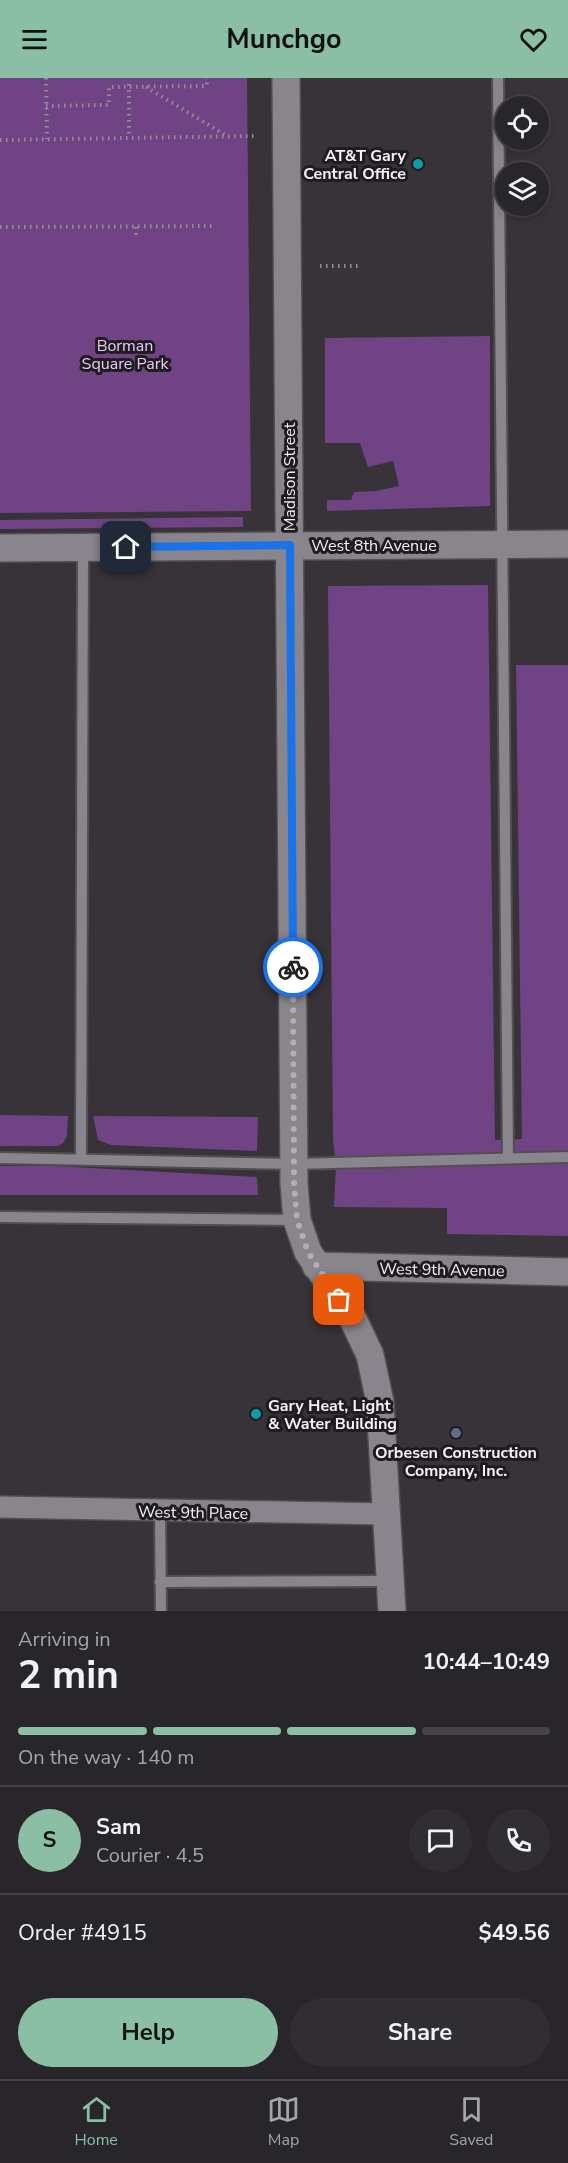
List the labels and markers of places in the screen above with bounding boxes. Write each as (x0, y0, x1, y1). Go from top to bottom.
place label: AT&T Gary Central Office (303, 145, 407, 185)
marker: AT&T Gary Central Office (411, 157, 425, 171)
pin (100, 521, 151, 572)
pin (313, 1274, 364, 1325)
place label: Gary Heat, Light & Water Building (268, 1395, 397, 1435)
marker: Gary Heat, Light & Water Building (249, 1407, 263, 1421)
marker: Orbesen Construction Company, Inc. (449, 1426, 463, 1440)
place label: Orbesen Construction Company, Inc. (375, 1442, 537, 1482)

